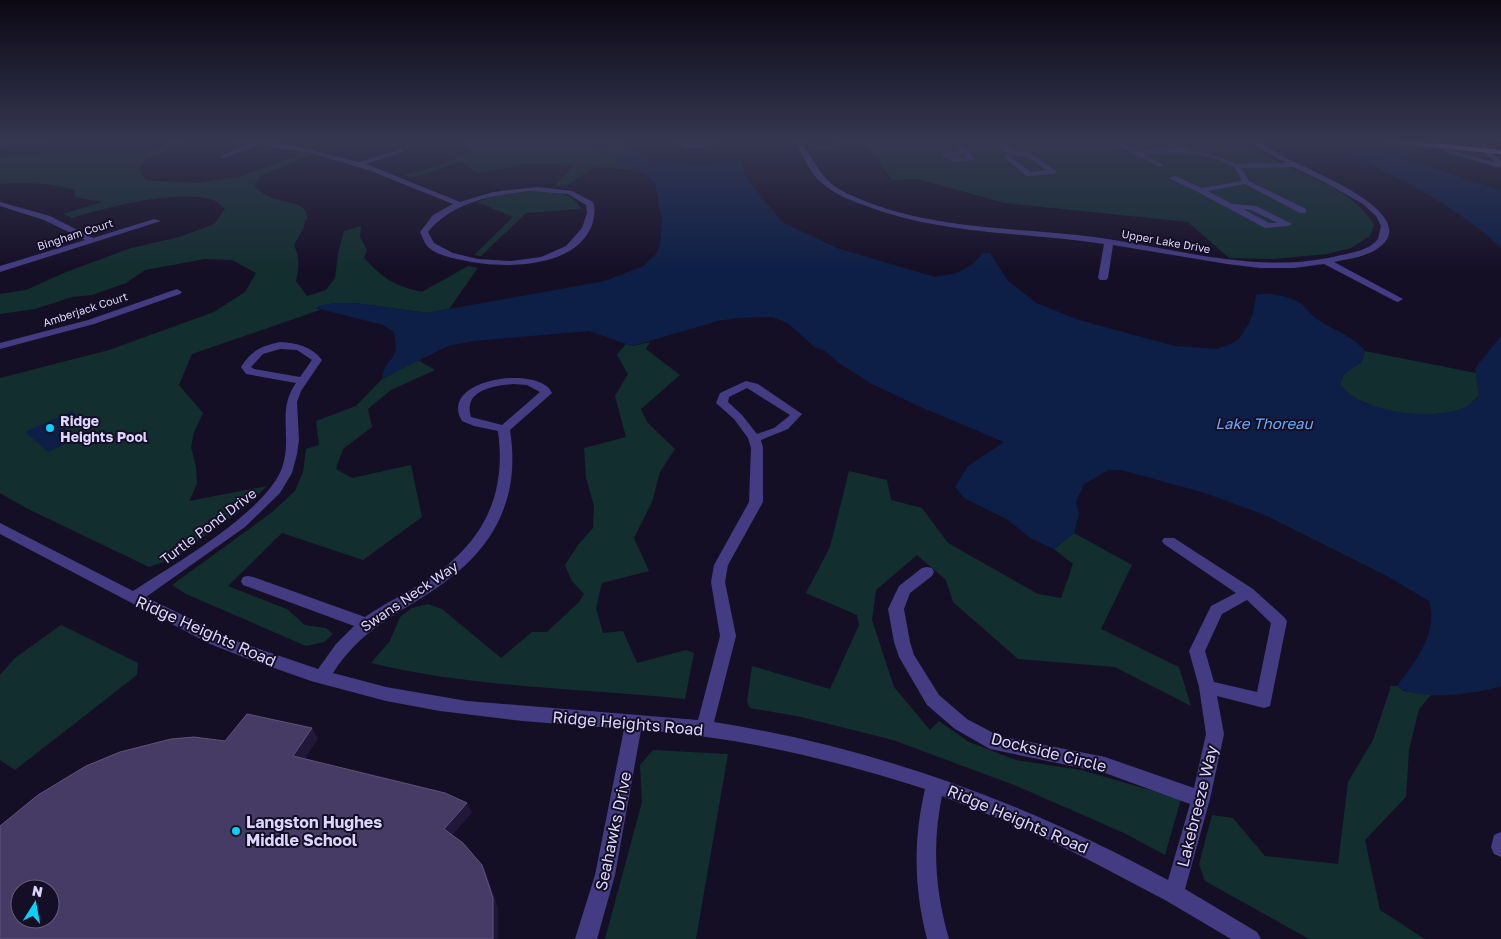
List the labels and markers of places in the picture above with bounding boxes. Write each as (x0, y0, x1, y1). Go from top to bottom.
place label: Ridge Heights Pool (60, 412, 148, 445)
marker: Ridge Heights Pool (44, 422, 56, 434)
place label: Langston Hughes Middle School (246, 812, 382, 850)
marker: Langston Hughes Middle School (230, 825, 242, 837)

